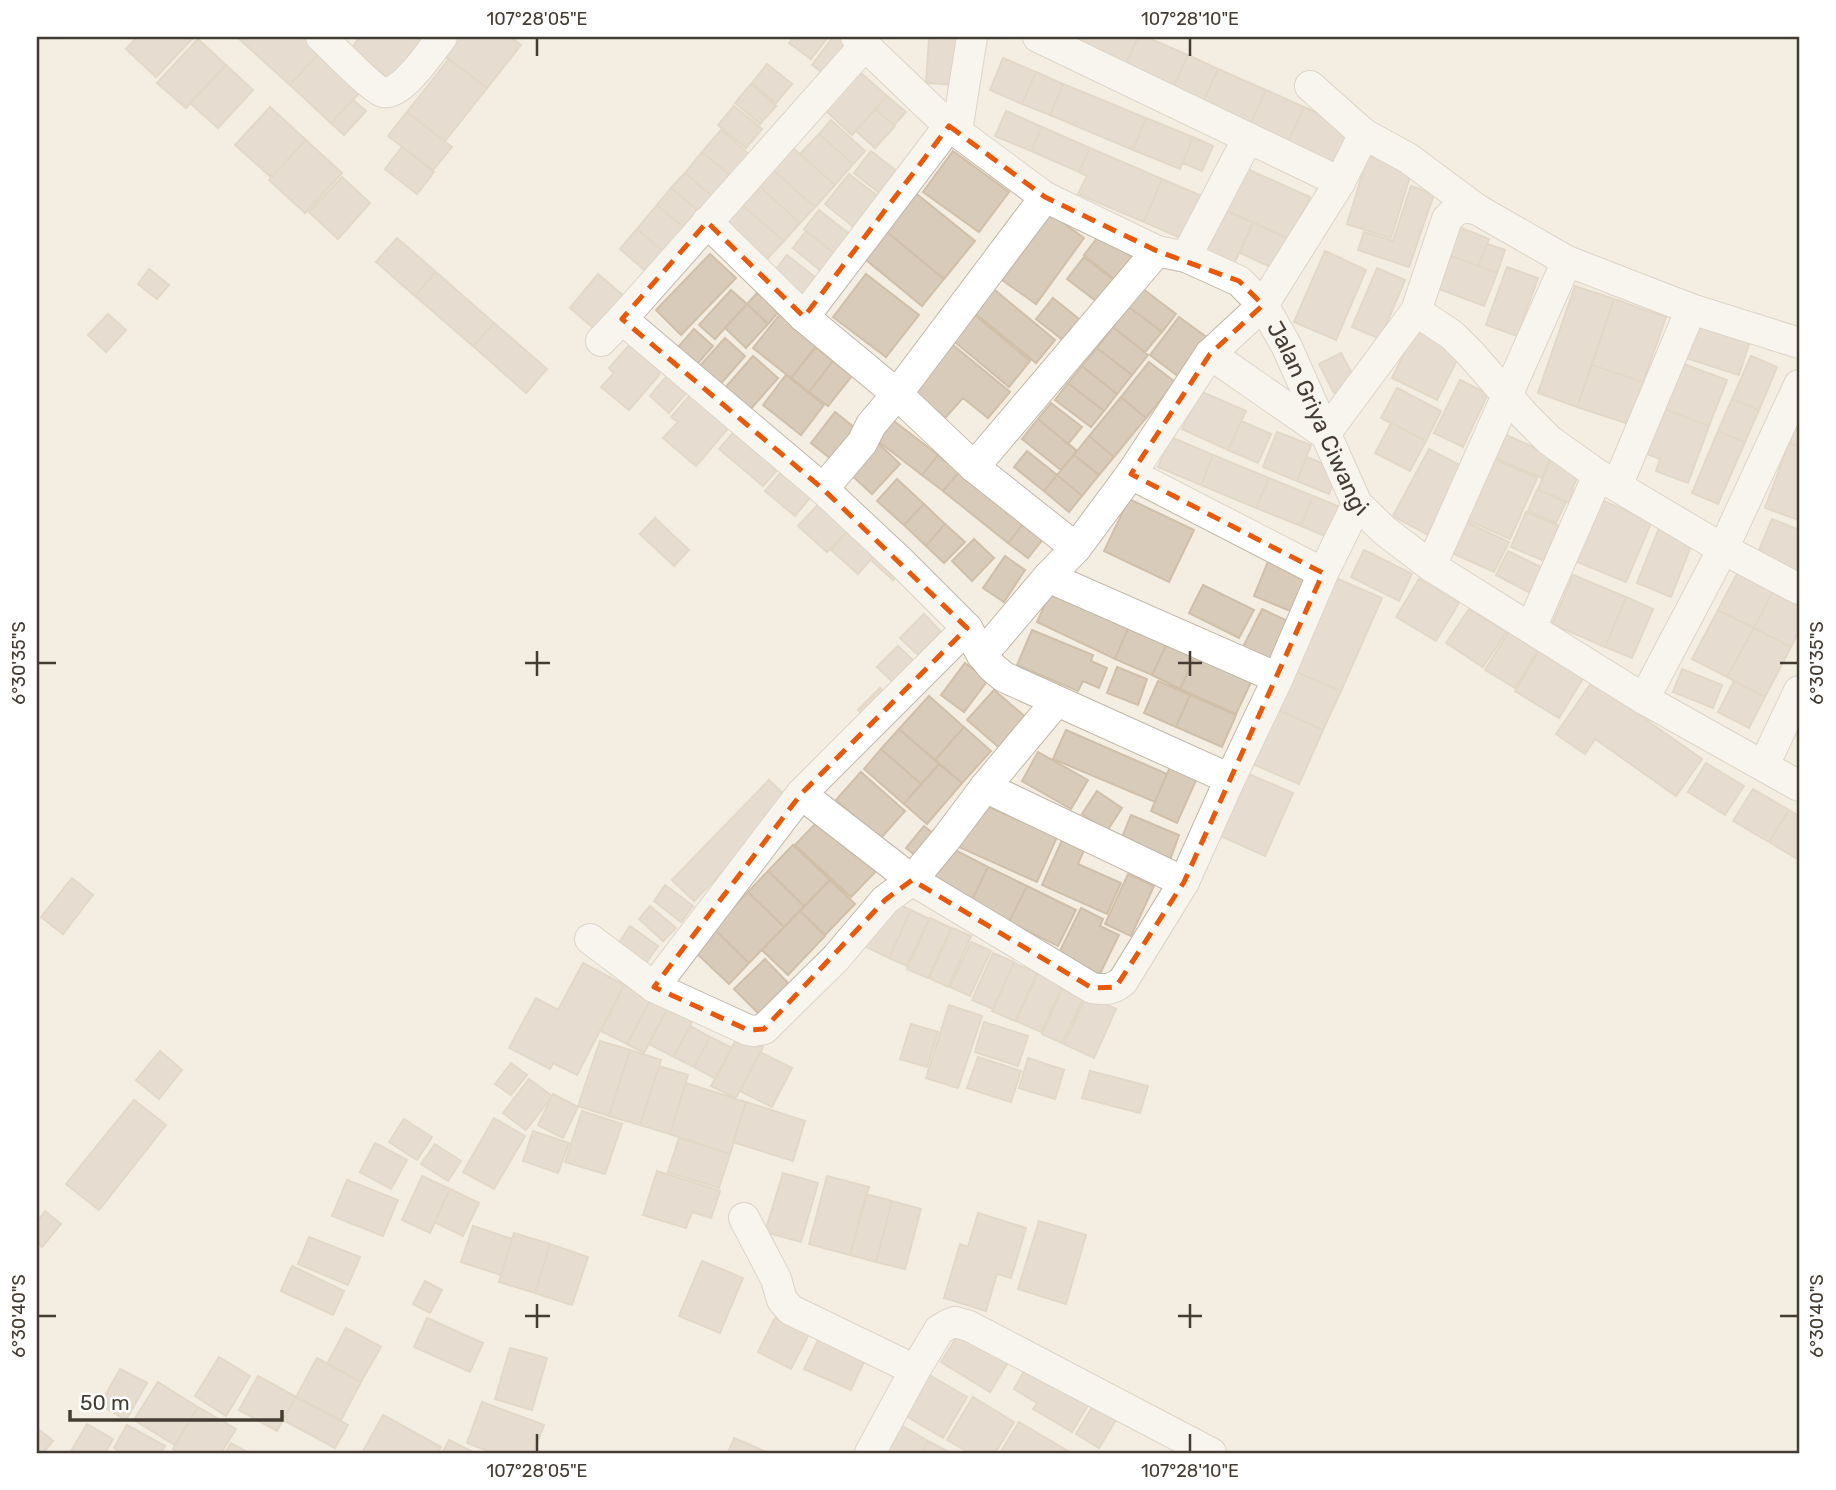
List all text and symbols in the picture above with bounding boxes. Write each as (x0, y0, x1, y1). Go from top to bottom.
text: 107°28'05"E (486, 8, 588, 30)
text: 107°28'10"E (1141, 8, 1239, 30)
street label: Jalan Griya Ciwangi (1261, 316, 1375, 522)
text: 6°30'35"S (8, 621, 30, 705)
text: 6°30'35"S (1806, 621, 1828, 705)
text: 6°30'40"S (8, 1274, 30, 1358)
text: 6°30'40"S (1806, 1274, 1828, 1358)
scale bar (70, 1378, 282, 1422)
text: 50 m (80, 1390, 130, 1415)
text: 107°28'05"E (486, 1460, 588, 1482)
text: 107°28'10"E (1141, 1460, 1239, 1482)

